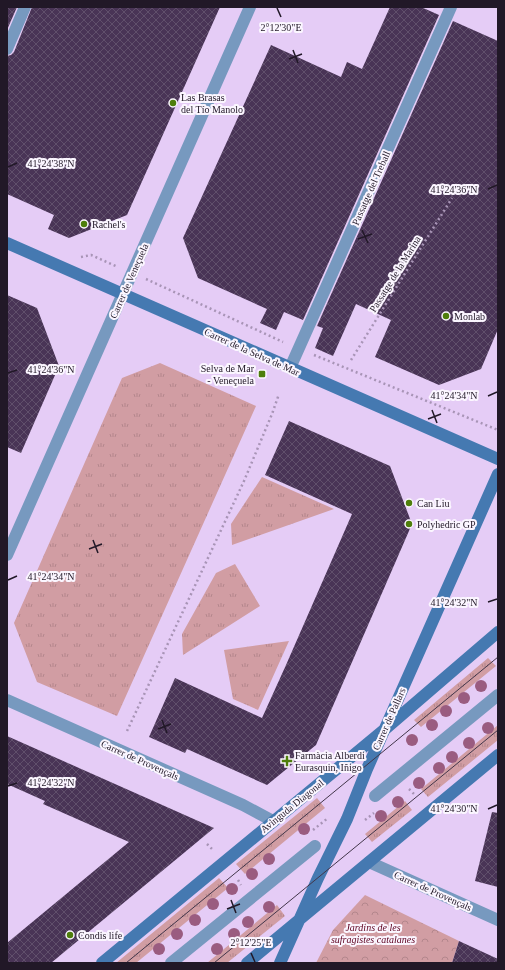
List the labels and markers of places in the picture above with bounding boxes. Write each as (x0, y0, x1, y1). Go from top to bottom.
place label: Las Brasas del Tío Manolo (181, 92, 243, 115)
marker: Las Brasas del Tío Manolo (168, 98, 178, 108)
marker: Rachel's (79, 219, 89, 229)
place label: Rachel's (92, 219, 126, 230)
marker: Monlab (441, 311, 451, 321)
place label: Monlab (454, 311, 485, 322)
place label: Selva de Mar - Veneçuela (201, 363, 255, 386)
marker: Selva de Mar - Veneçuela (257, 369, 267, 379)
marker: Can Liu (404, 498, 414, 508)
place label: Can Liu (417, 498, 450, 509)
marker: Polyhedric GP (404, 519, 414, 529)
place label: Polyhedric GP (417, 519, 476, 530)
place label: Farmàcia Alberdi Eurasquin, Iñigo (295, 750, 365, 773)
marker: Farmàcia Alberdi Eurasquin, Iñigo (282, 756, 292, 766)
marker: Condis life (65, 930, 75, 940)
place label: Condis life (78, 930, 123, 941)

